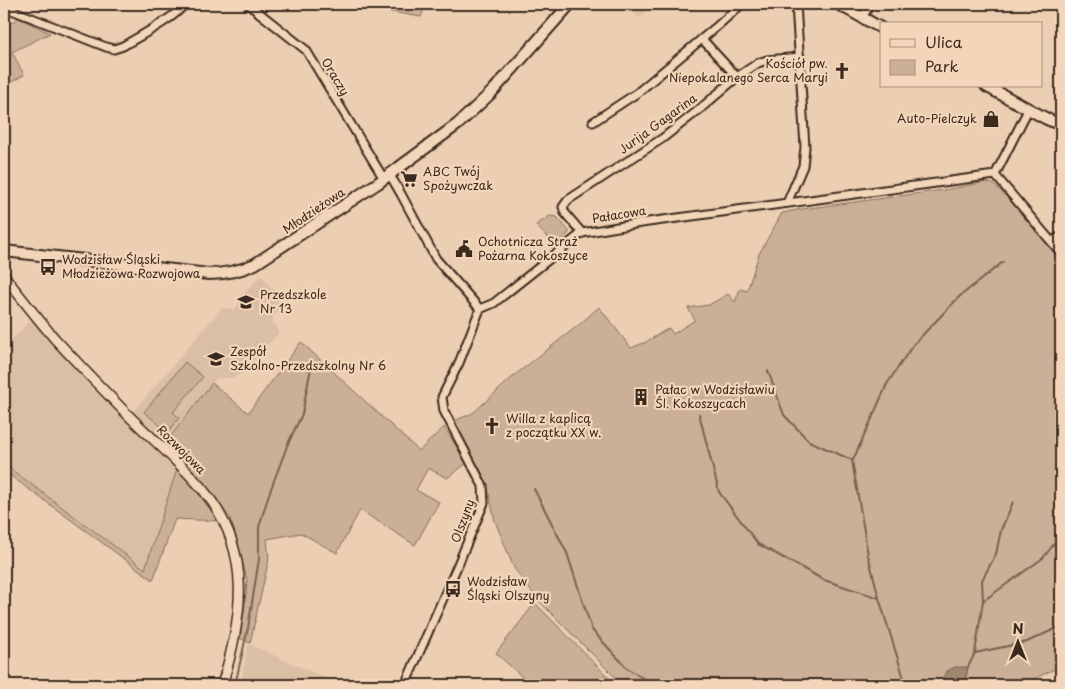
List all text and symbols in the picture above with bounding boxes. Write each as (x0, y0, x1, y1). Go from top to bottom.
legend (880, 22, 1042, 88)
text: Ulica (925, 30, 963, 53)
street label: Oraczy (317, 54, 354, 99)
place label: Kościół pw. Niepokalanego Serca Maryi (669, 54, 828, 86)
text: Park (925, 54, 959, 77)
church icon: Kościół pw. Niepokalanego Serca Maryi (832, 61, 852, 81)
street label: Jurija Gagarina (615, 88, 701, 158)
place label: Auto-Pielczyk (897, 109, 977, 127)
shop icon: Auto-Pielczyk (981, 109, 1001, 129)
place label: ABC Twój Spożywczak (423, 162, 493, 194)
supermarket icon: ABC Twój Spożywczak (399, 169, 419, 189)
street label: Młodzieżowa (279, 182, 349, 238)
street label: Pałacowa (591, 201, 648, 227)
place label: Ochotnicza Straż Pożarna Kokoszyce (478, 232, 588, 264)
public building icon: Ochotnicza Straż Pożarna Kokoszyce (454, 239, 474, 259)
place label: Wodzisław Śląski Młodzieżowa Rozwojowa (62, 250, 201, 282)
bus stop icon: Wodzisław Śląski Młodzieżowa Rozwojowa (38, 257, 58, 277)
place label: Przedszkole Nr 13 (260, 285, 327, 317)
school or university icon: Przedszkole Nr 13 (236, 292, 256, 312)
place label: Zespół Szkolno-Przedszkolny Nr 6 (230, 342, 386, 374)
school or university icon: Zespół Szkolno-Przedszkolny Nr 6 (206, 349, 226, 369)
place label: Pałac w Wodzisławiu Śl. Kokoszycach (655, 380, 775, 412)
building icon: Pałac w Wodzisławiu Śl. Kokoszycach (631, 387, 651, 407)
place label: Willa z kaplicą z początku XX w. (506, 409, 601, 441)
church icon: Willa z kaplicą z początku XX w. (482, 416, 502, 436)
street label: Rozwojowa (153, 421, 211, 478)
street label: Olszyny (446, 496, 478, 545)
place label: Wodzisław Śląski Olszyny (467, 572, 549, 604)
bus stop icon: Wodzisław Śląski Olszyny (443, 579, 463, 599)
north arrow (992, 616, 1042, 666)
text: N (1012, 618, 1024, 639)

